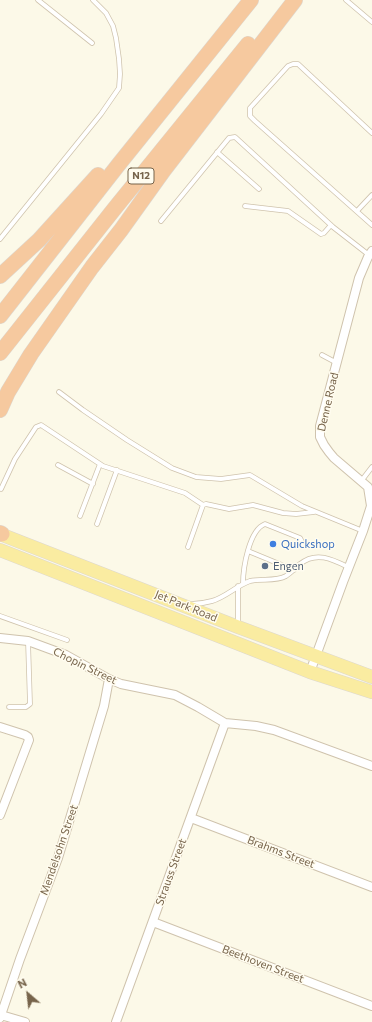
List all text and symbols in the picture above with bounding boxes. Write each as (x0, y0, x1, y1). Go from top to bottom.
road number: N12 (128, 168, 154, 184)
street label: Denne Road (315, 371, 341, 433)
place label: Quickshop (281, 537, 335, 551)
marker: Quickshop (268, 539, 278, 549)
place label: Engen (273, 559, 304, 573)
marker: Engen (260, 561, 270, 571)
street label: Jet Park Road (153, 587, 219, 625)
street label: Chopin Street (51, 645, 119, 687)
street label: Mendelsohn Street (37, 803, 81, 897)
street label: Brahms Street (245, 833, 317, 871)
street label: Strauss Street (153, 837, 189, 907)
street label: Beethoven Street (220, 942, 306, 986)
north arrow (8, 974, 48, 1014)
text: N (15, 975, 29, 991)

